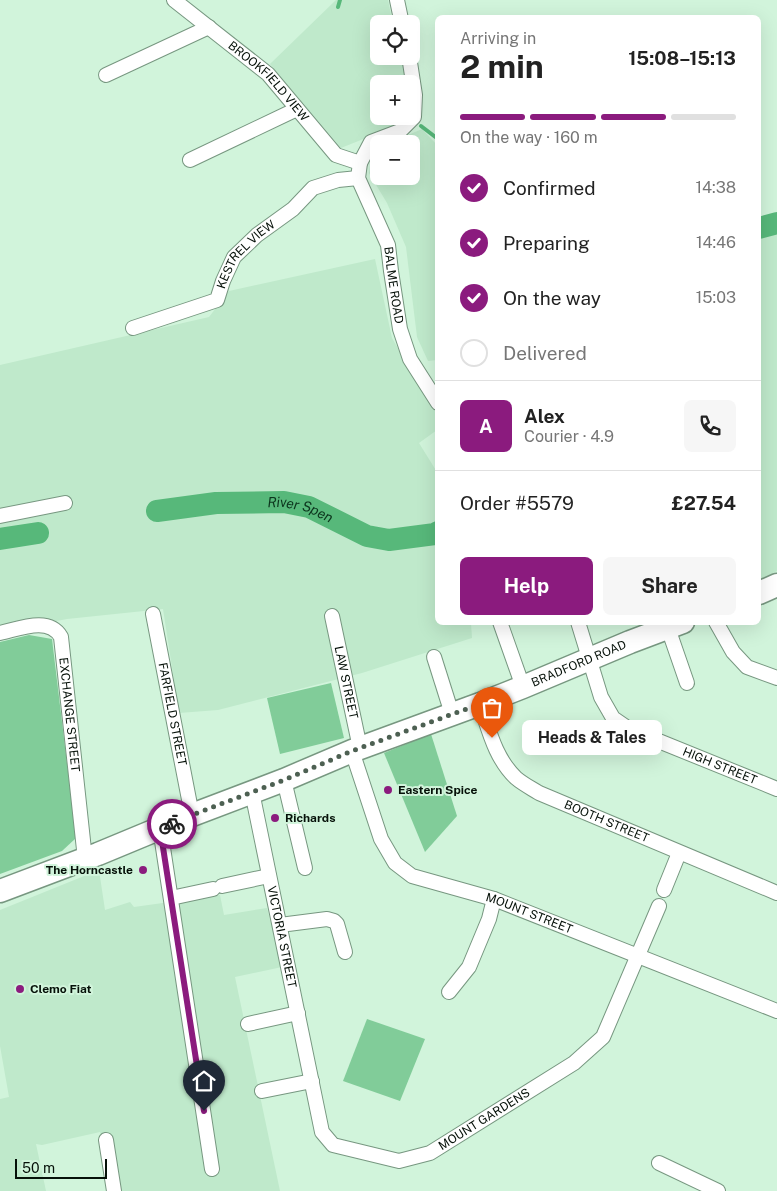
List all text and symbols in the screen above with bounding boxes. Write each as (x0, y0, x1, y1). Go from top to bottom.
map controls (370, 15, 420, 185)
button: locate (370, 15, 420, 65)
text: Arriving in (460, 29, 536, 48)
street label: BROOKFIELD VIEW (225, 38, 312, 125)
text: 15:08–15:13 (628, 47, 736, 69)
text: 2 min (460, 48, 544, 85)
button: + (370, 75, 420, 125)
text: On the way · 160 m (460, 128, 598, 147)
button: − (370, 135, 420, 185)
icon: check (460, 174, 488, 202)
text: Confirmed (503, 177, 596, 199)
text: 14:38 (695, 178, 736, 197)
street label: KESTREL VIEW (214, 217, 278, 290)
icon: check (460, 229, 488, 257)
text: Preparing (503, 232, 590, 254)
text: 14:46 (696, 233, 736, 252)
street label: BALME ROAD (381, 246, 406, 325)
icon: check (460, 284, 488, 312)
text: On the way (503, 287, 601, 309)
text: 15:03 (696, 288, 736, 307)
text: Delivered (503, 342, 587, 364)
button: phone (684, 400, 736, 452)
text: Alex (524, 405, 565, 427)
text: A (479, 415, 493, 437)
text: Courier · 4.9 (524, 427, 614, 446)
text: Order #5579 (460, 492, 574, 514)
text: £27.54 (671, 492, 736, 514)
water label: River Spen (267, 494, 336, 526)
button: Help (460, 557, 593, 615)
button: Share (603, 557, 736, 615)
street label: BRADFORD ROAD (529, 637, 628, 690)
street label: LAW STREET (332, 645, 361, 720)
street label: EXCHANGE STREET (56, 656, 83, 773)
street label: FARFIELD STREET (156, 661, 189, 767)
pin (471, 687, 513, 738)
icon: bag (478, 694, 506, 722)
callout: Heads & Tales (522, 720, 662, 756)
text: Heads & Tales (538, 728, 646, 747)
street label: HIGH STREET (681, 744, 759, 787)
place label: Eastern Spice (398, 783, 477, 797)
marker: Eastern Spice (382, 784, 394, 796)
street label: BOOTH STREET (562, 797, 651, 845)
courier (147, 799, 197, 849)
icon: bike (158, 810, 186, 838)
place label: Richards (285, 811, 335, 825)
marker: Richards (269, 812, 281, 824)
place label: The Horncastle (46, 863, 133, 877)
marker: The Horncastle (137, 864, 149, 876)
street label: VICTORIA STREET (265, 885, 299, 989)
street label: MOUNT STREET (484, 890, 575, 936)
place label: Clemo Fiat (30, 982, 92, 996)
marker: Clemo Fiat (14, 983, 26, 995)
pin (183, 1060, 225, 1111)
icon: home (190, 1067, 218, 1095)
street label: MOUNT GARDENS (436, 1085, 533, 1153)
scale bar (15, 1156, 108, 1179)
text: 50 m (22, 1160, 55, 1176)

